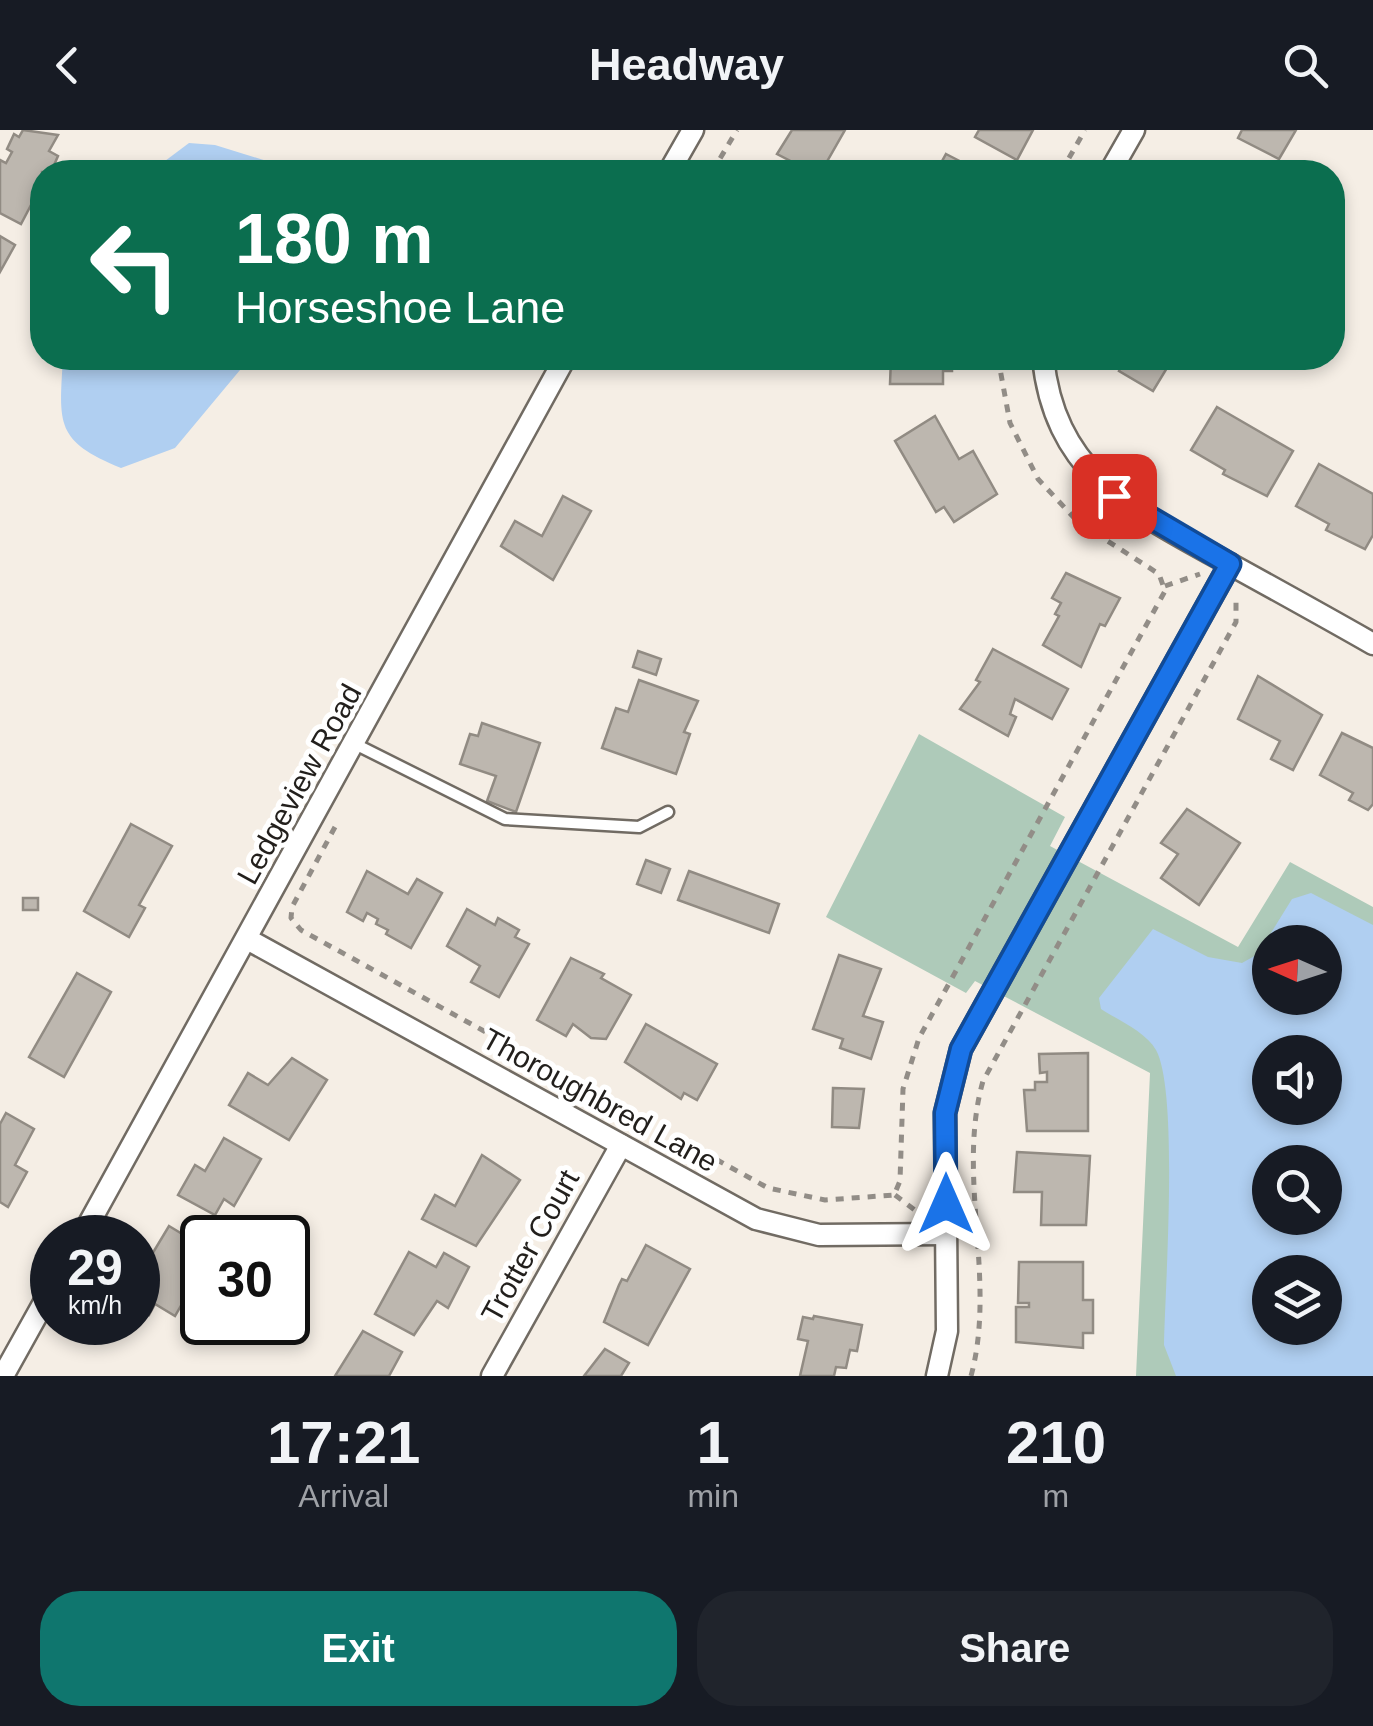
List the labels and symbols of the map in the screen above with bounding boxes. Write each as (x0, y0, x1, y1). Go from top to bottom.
pin (1072, 454, 1157, 539)
street label: Ledgeview Road (230, 678, 368, 890)
north arrow (1252, 925, 1342, 1015)
street label: Thoroughbred Lane (477, 1022, 723, 1178)
position arrow (894, 1152, 998, 1256)
street label: Trotter Court (475, 1164, 586, 1328)
speed limit sign: 30 (180, 1215, 310, 1345)

